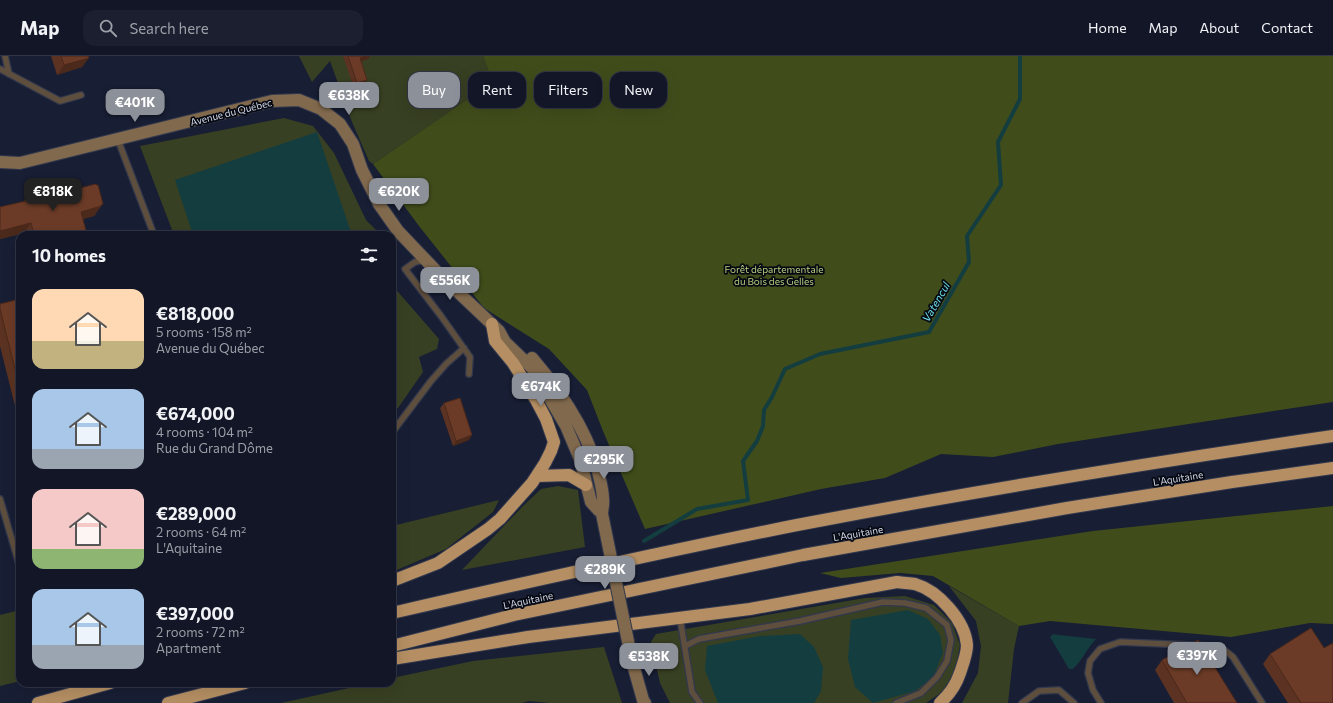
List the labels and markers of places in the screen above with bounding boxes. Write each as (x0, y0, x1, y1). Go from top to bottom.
pin: €638K (321, 82, 377, 116)
pin: €401K (107, 89, 163, 123)
pin: €818K (25, 178, 81, 212)
pin: €620K (371, 178, 427, 212)
pin: €556K (422, 267, 478, 301)
pin: €674K (513, 373, 569, 407)
pin: €295K (576, 446, 632, 480)
pin: €289K (577, 556, 633, 590)
pin: €397K (1169, 642, 1225, 676)
pin: €538K (621, 643, 677, 677)

